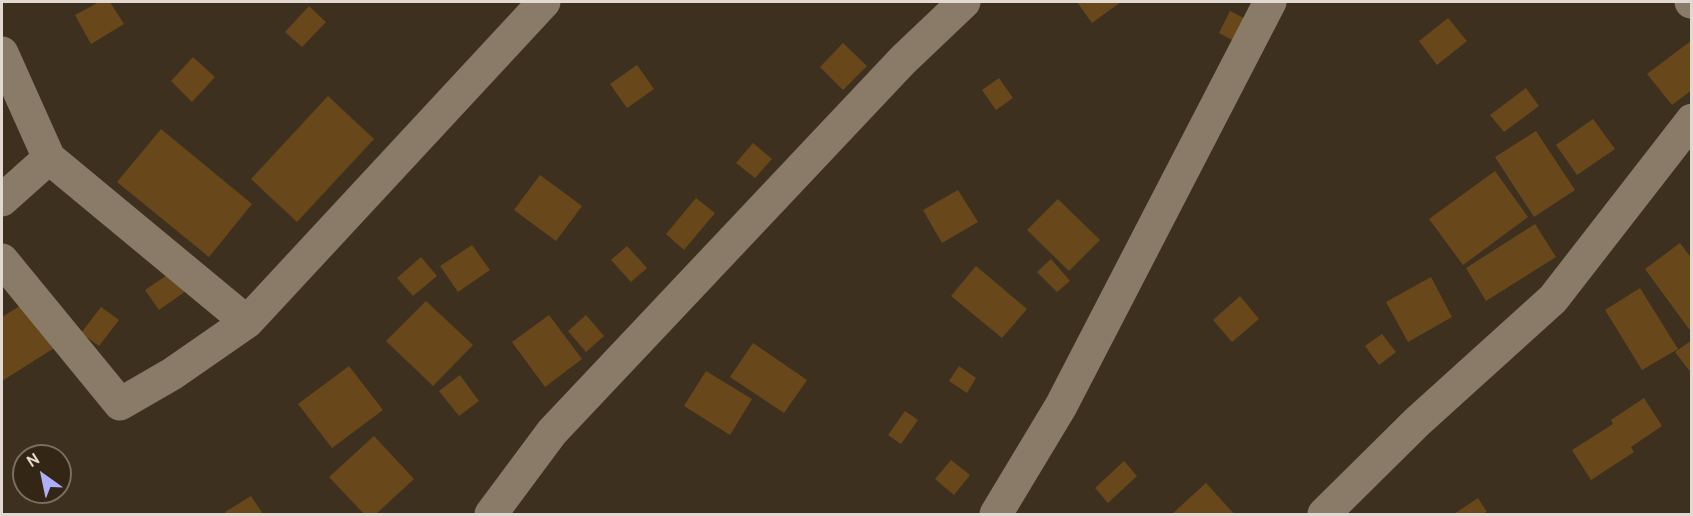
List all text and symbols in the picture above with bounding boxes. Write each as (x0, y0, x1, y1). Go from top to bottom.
north arrow (12, 444, 72, 504)
text: N (23, 449, 43, 471)

